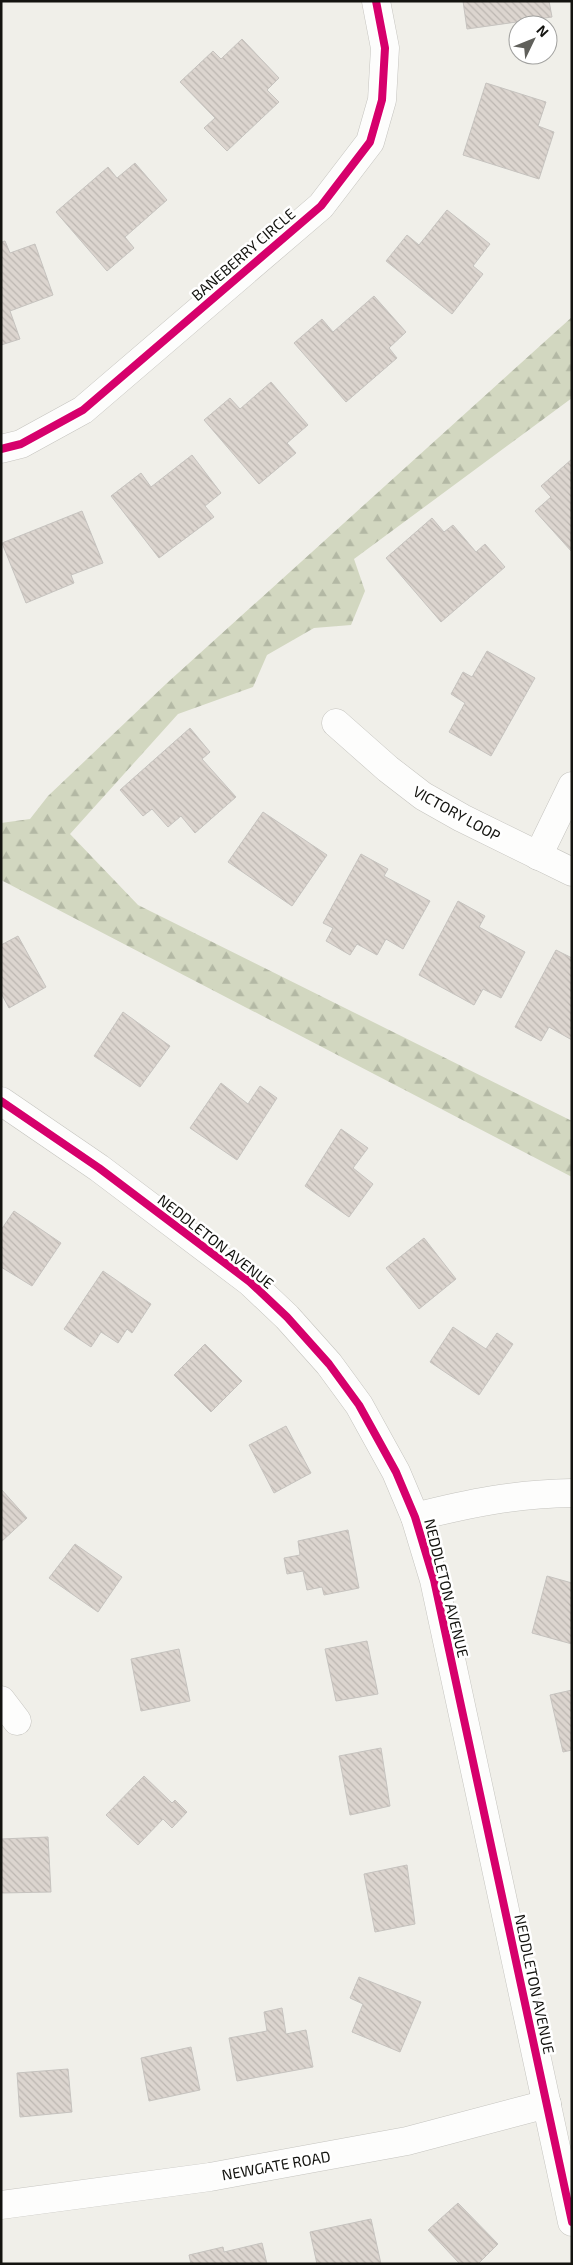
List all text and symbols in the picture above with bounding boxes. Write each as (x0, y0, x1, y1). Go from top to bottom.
north arrow (508, 15, 558, 65)
text: N (533, 21, 553, 40)
street label: BANEBERRY CIRCLE (187, 204, 299, 304)
street label: VICTORY LOOP (410, 782, 504, 844)
street label: NEDDLETON AVENUE (154, 1190, 278, 1292)
street label: NEDDLETON AVENUE (421, 1517, 473, 1659)
street label: NEDDLETON AVENUE (511, 1912, 559, 2056)
street label: NEWGATE ROAD (220, 2147, 332, 2183)

